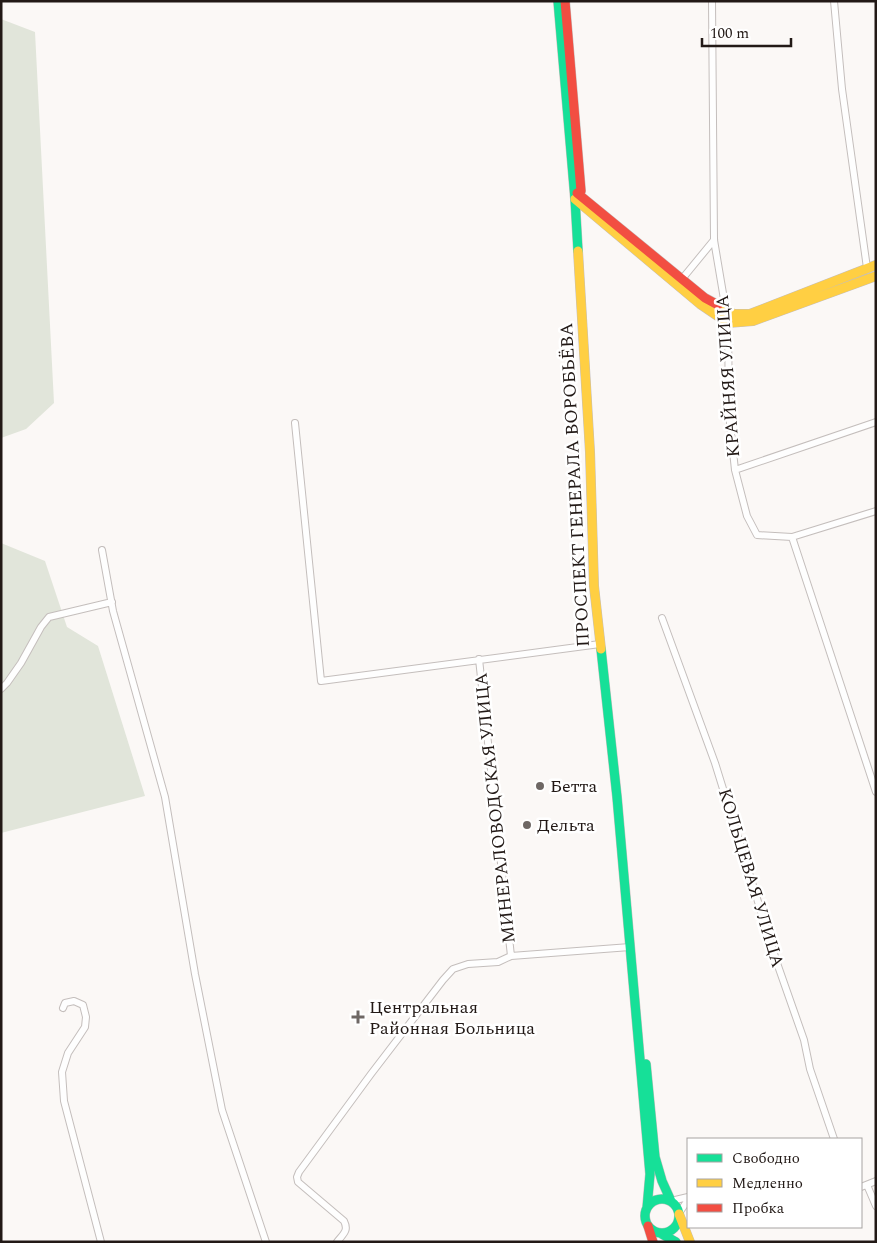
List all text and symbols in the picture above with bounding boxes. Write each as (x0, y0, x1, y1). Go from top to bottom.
scale bar (702, 15, 791, 47)
text: 100 m (710, 22, 749, 45)
street label: КРАЙНЯЯ УЛИЦА (709, 294, 747, 458)
street label: ПРОСПЕКТ ГЕНЕРАЛА ВОРОБЬЁВА (553, 322, 597, 648)
street label: МИНЕРАЛОВОДСКАЯ УЛИЦА (467, 671, 523, 945)
place label: Бетта (550, 773, 597, 800)
marker: Бетта (534, 780, 546, 792)
street label: КОЛЬЦЕВАЯ УЛИЦА (711, 785, 791, 971)
place label: Дельта (537, 812, 595, 839)
marker: Дельта (521, 819, 533, 831)
place label: Центральная Районная Больница (369, 994, 535, 1042)
marker: Центральная Районная Больница (351, 1010, 365, 1024)
legend (687, 1138, 862, 1228)
text: Свободно (732, 1147, 800, 1170)
text: Медленно (732, 1172, 803, 1195)
text: Пробка (732, 1197, 785, 1220)

